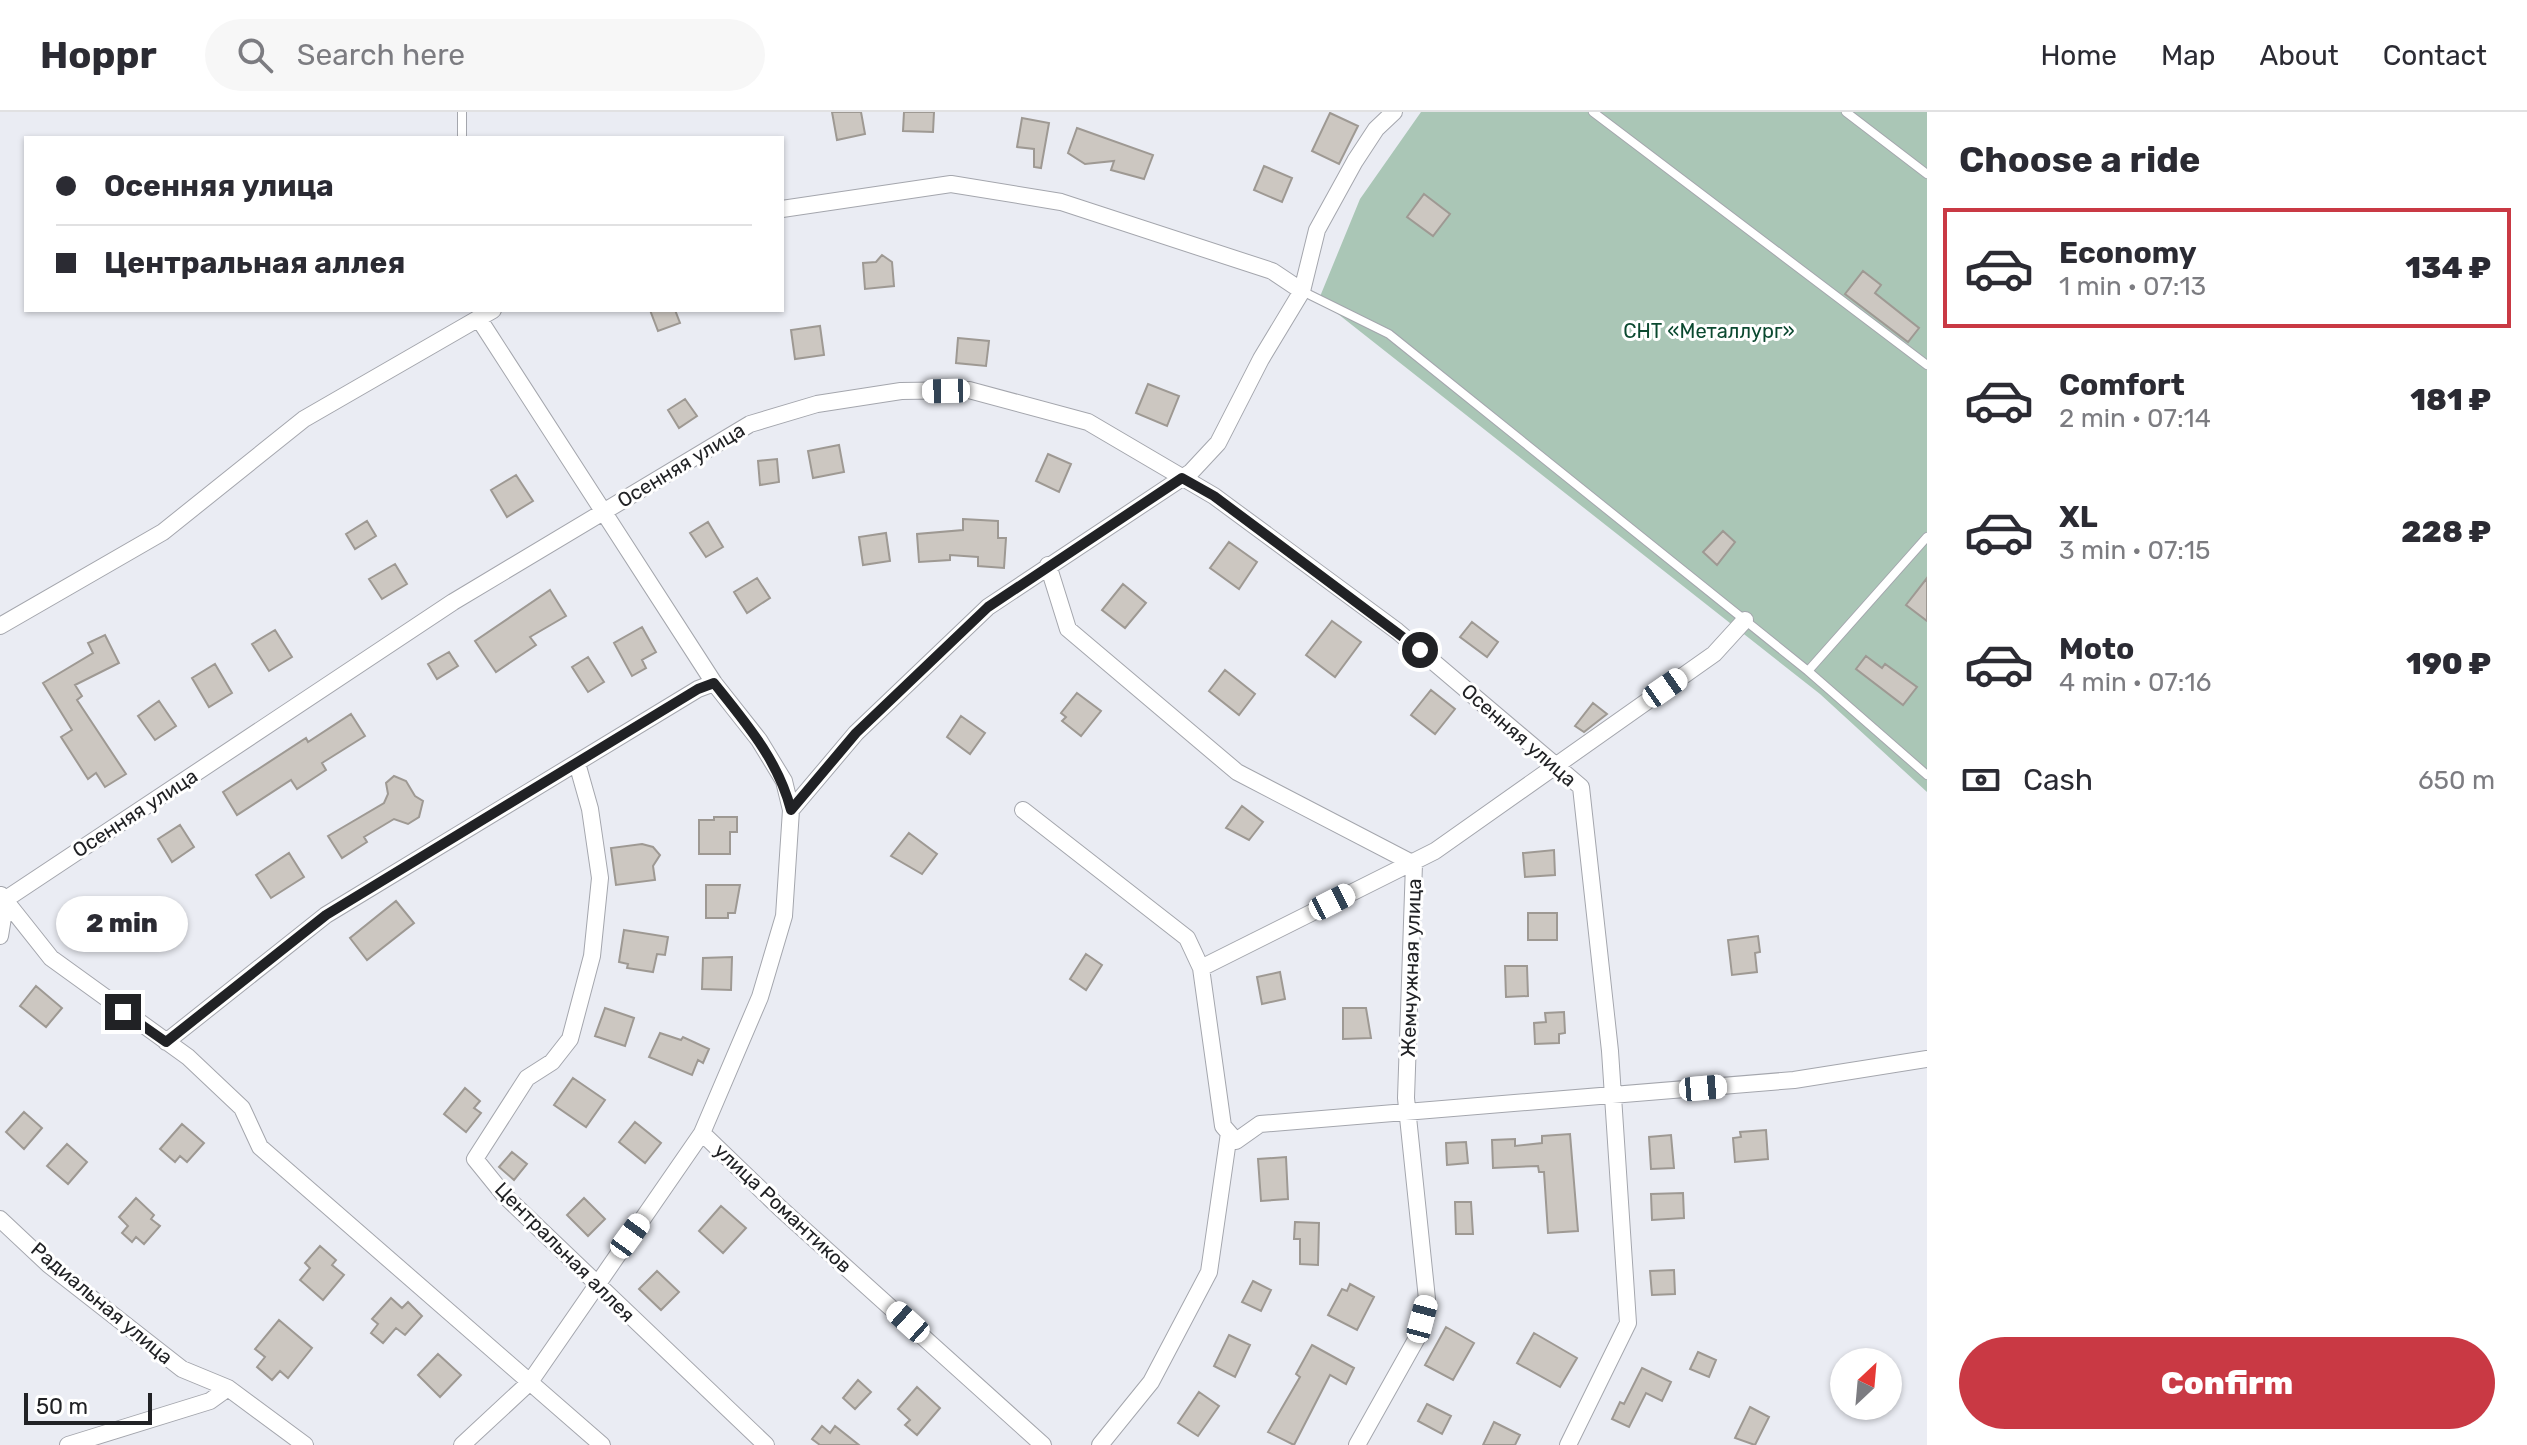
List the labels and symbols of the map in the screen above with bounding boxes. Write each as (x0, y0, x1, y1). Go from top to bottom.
park label: СНТ «Металлург» (1623, 319, 1795, 343)
car (922, 379, 970, 403)
street label: Осенняя улица (613, 418, 749, 512)
route start (1402, 632, 1438, 668)
car (1638, 664, 1692, 712)
street label: Осенняя улица (1457, 679, 1581, 791)
street label: Осенняя улица (68, 764, 202, 862)
street label: Жемчужная улица (1396, 878, 1426, 1058)
car (1305, 880, 1359, 924)
callout: 2 min (57, 896, 189, 952)
route end (105, 994, 141, 1030)
car (1678, 1074, 1728, 1102)
street label: улица Романтиков (709, 1138, 857, 1278)
street label: Центральная аллея (490, 1177, 640, 1327)
car (606, 1210, 654, 1262)
street label: Радиальная улица (26, 1237, 178, 1369)
car (1404, 1293, 1440, 1345)
car (882, 1297, 934, 1347)
north arrow (1830, 1348, 1902, 1420)
scale bar (24, 1389, 152, 1425)

